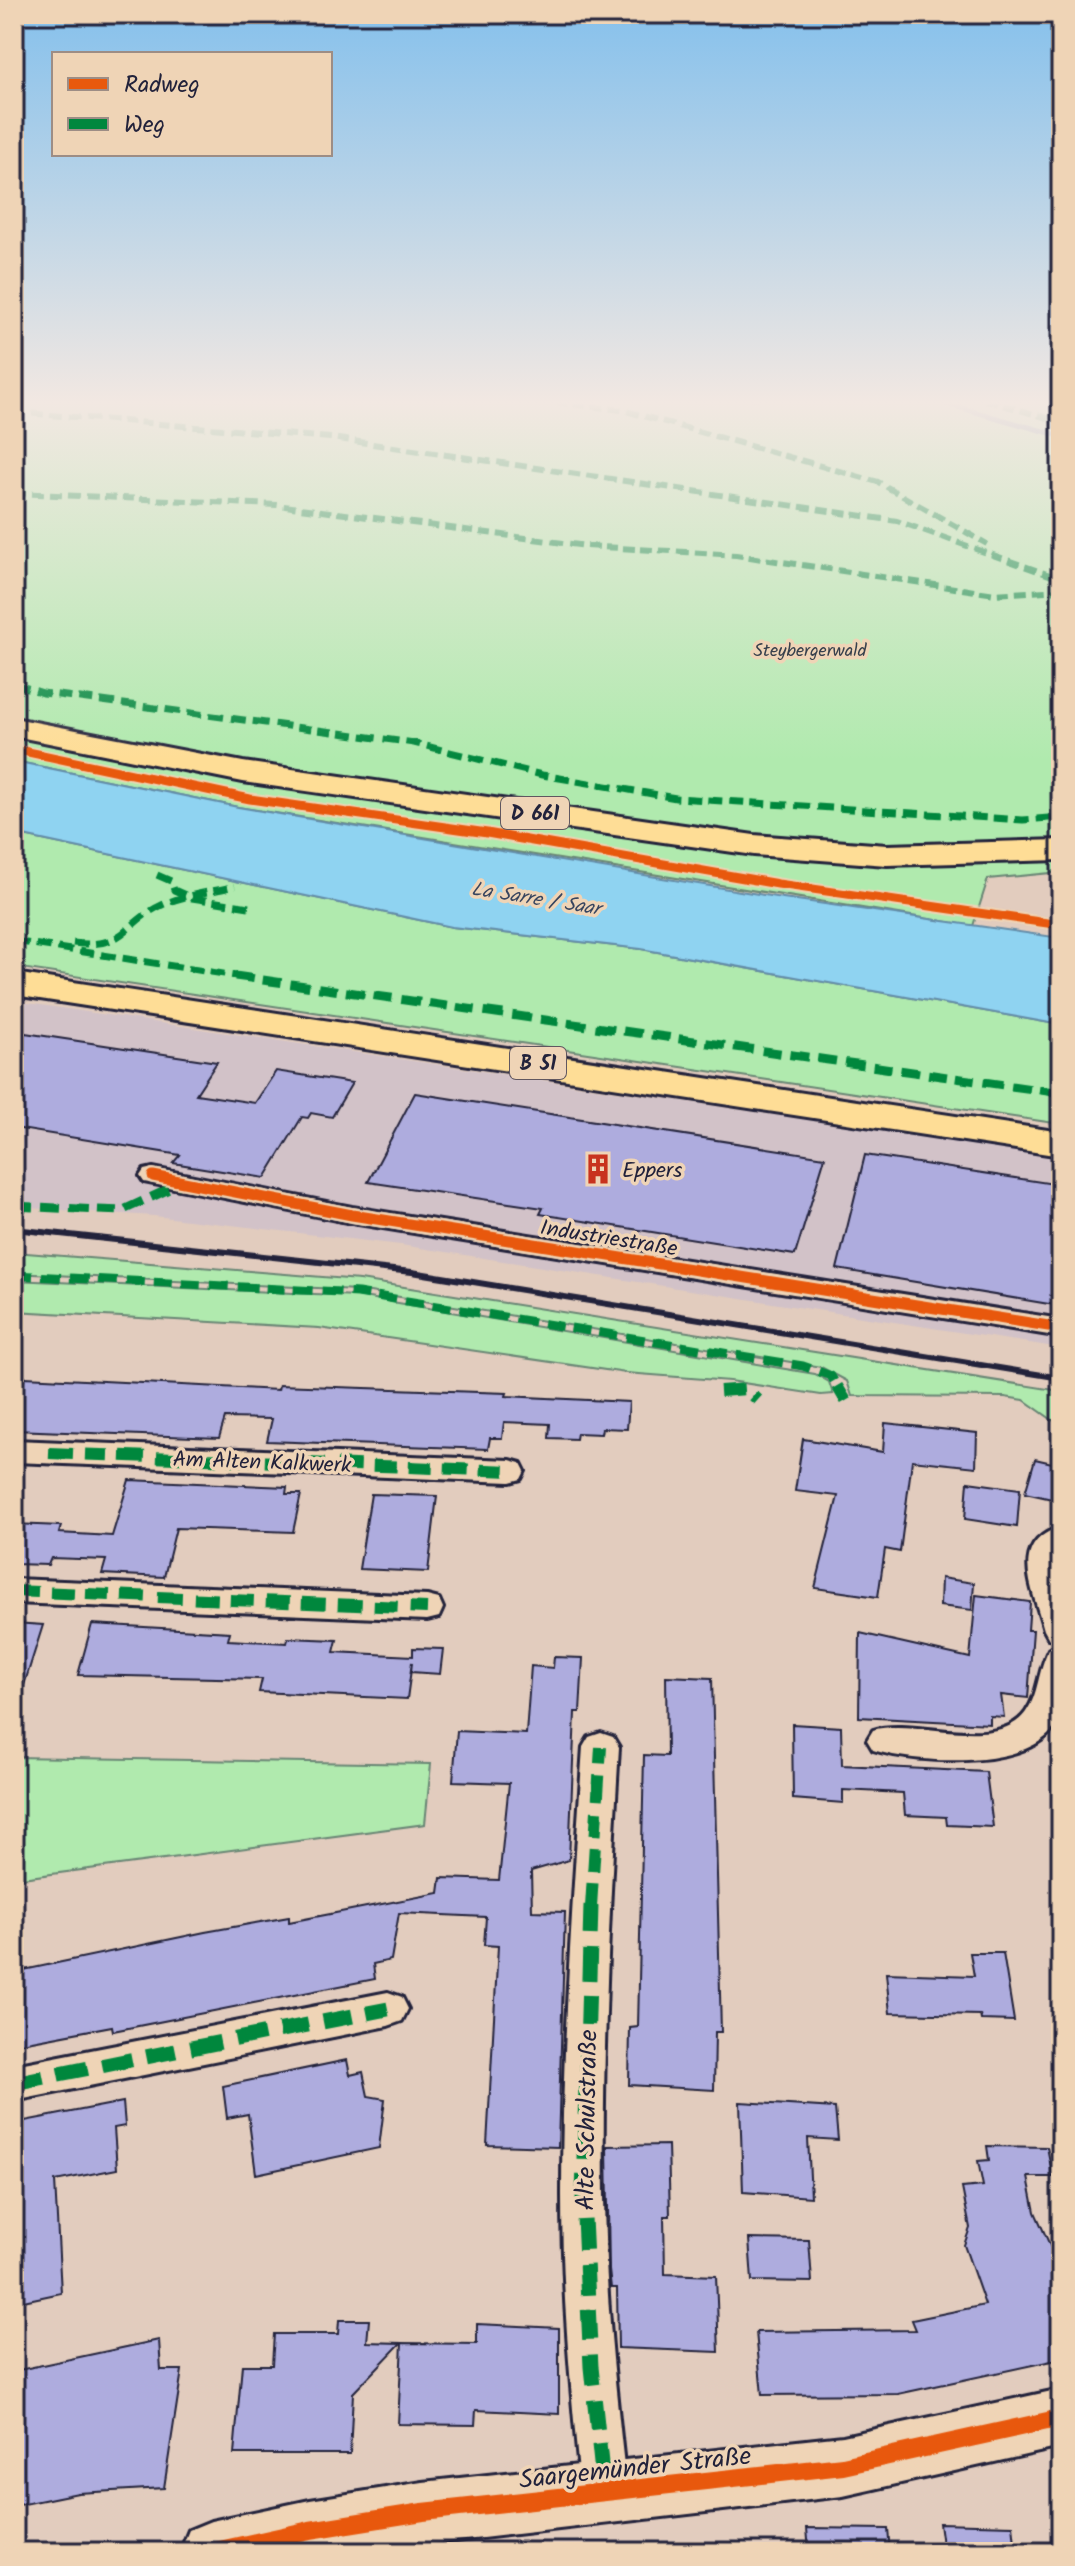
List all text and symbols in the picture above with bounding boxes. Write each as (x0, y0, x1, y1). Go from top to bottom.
legend (52, 52, 332, 156)
text: Radweg (124, 66, 200, 105)
text: Weg (124, 106, 165, 145)
park label: Steybergerwald (753, 637, 868, 666)
road number: D 661 (501, 797, 569, 829)
water label: La Sarre / Saar (469, 874, 607, 927)
road number: B 51 (510, 1047, 566, 1079)
building icon: Eppers (581, 1152, 615, 1186)
place label: Eppers (622, 1154, 683, 1189)
street label: Industriestraße (537, 1211, 680, 1268)
street label: Am Alten Kalkwerk (172, 1443, 353, 1484)
street label: Alte Schulstraße (565, 2029, 611, 2211)
street label: Saargemünder Straße (517, 2436, 754, 2502)

